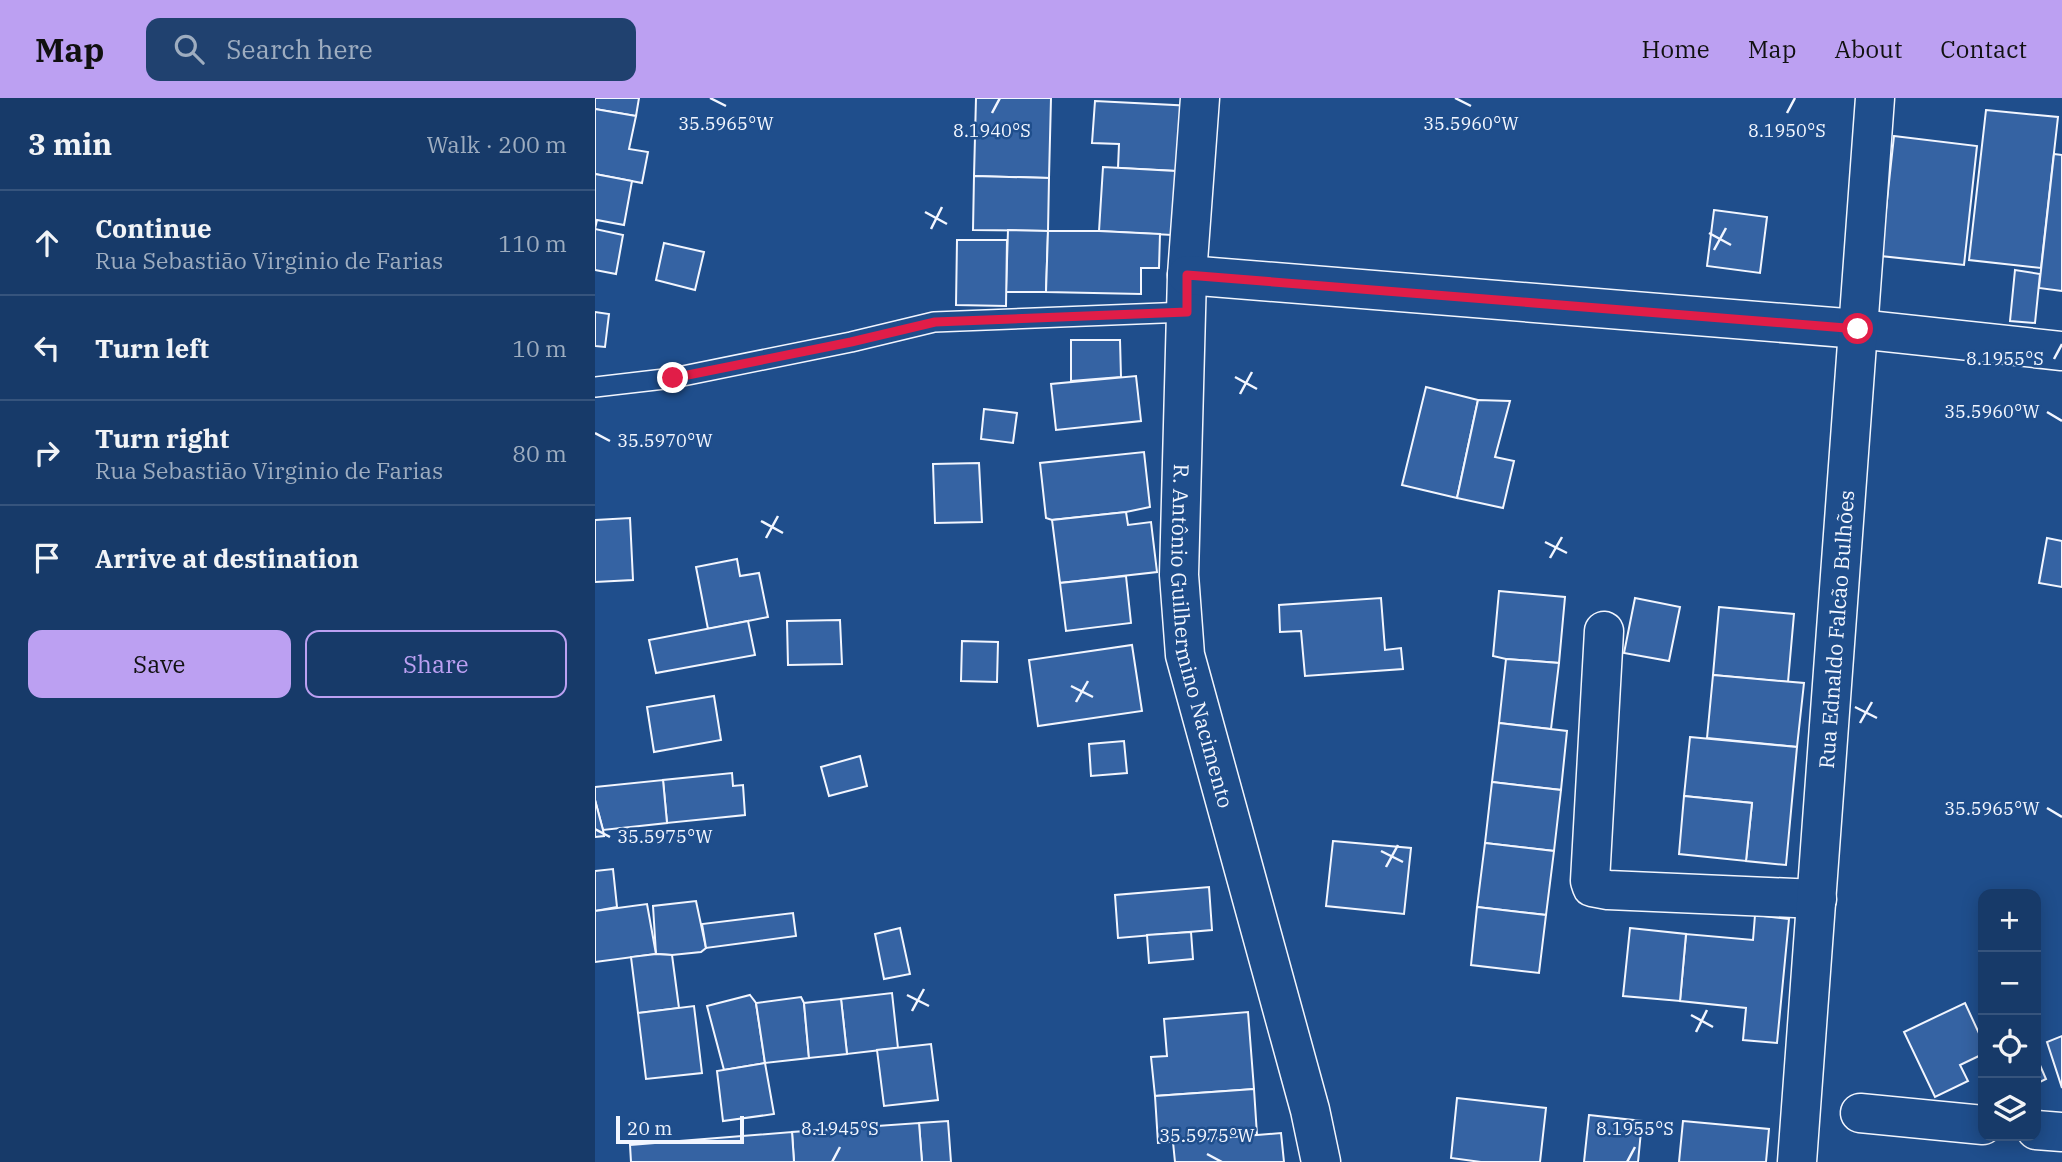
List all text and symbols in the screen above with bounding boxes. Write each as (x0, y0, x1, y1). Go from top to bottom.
search box (146, 18, 636, 81)
text: Map (35, 28, 104, 71)
icon: search (170, 30, 208, 68)
text: Search here (226, 32, 373, 66)
text: Home (1642, 33, 1710, 65)
text: Map (1748, 33, 1796, 65)
text: About (1834, 33, 1902, 65)
text: Contact (1940, 33, 2027, 65)
text: 35.5965°W (678, 112, 774, 135)
text: 35.5960°W (1423, 112, 1519, 135)
text: 8.1940°S (953, 119, 1031, 142)
text: 8.1950°S (1748, 119, 1826, 142)
text: 3 min (28, 124, 112, 163)
text: Walk · 200 m (426, 129, 567, 159)
text: Continue (95, 211, 212, 245)
icon: ahead (28, 224, 66, 262)
text: 110 m (498, 228, 567, 258)
text: Rua Sebastião Virginio de Farias (95, 245, 443, 275)
route start (1842, 313, 1873, 344)
icon: left (28, 329, 66, 367)
text: Turn left (95, 331, 209, 365)
text: 10 m (512, 333, 567, 363)
text: 8.1955°S (1966, 347, 2044, 370)
route end (657, 362, 688, 393)
text: 35.5960°W (1944, 400, 2040, 423)
text: Turn right (95, 421, 229, 455)
text: 35.5970°W (617, 429, 713, 452)
icon: right (28, 434, 66, 472)
text: 80 m (512, 438, 567, 468)
text: Rua Sebastião Virginio de Farias (95, 455, 443, 485)
street label: R. Antônio Guilhermino Nacimento (1165, 463, 1240, 811)
street label: Rua Ednaldo Falcão Bulhões (1812, 489, 1860, 770)
icon: arrive (28, 539, 66, 577)
text: Arrive at destination (95, 541, 359, 575)
button: Save (28, 630, 291, 698)
button: Share (305, 630, 567, 698)
text: 35.5965°W (1944, 797, 2040, 820)
text: 35.5975°W (617, 825, 713, 848)
map controls (1978, 889, 2041, 1141)
button: + (1978, 889, 2041, 952)
button: − (1978, 952, 2041, 1015)
button: locate (1978, 1015, 2041, 1078)
button: layers (1978, 1078, 2041, 1141)
scale bar (616, 1113, 744, 1145)
text: 20 m (627, 1116, 672, 1140)
text: 8.1945°S (801, 1117, 879, 1140)
text: 8.1955°S (1596, 1117, 1674, 1140)
text: 35.5975°W (1159, 1124, 1255, 1147)

